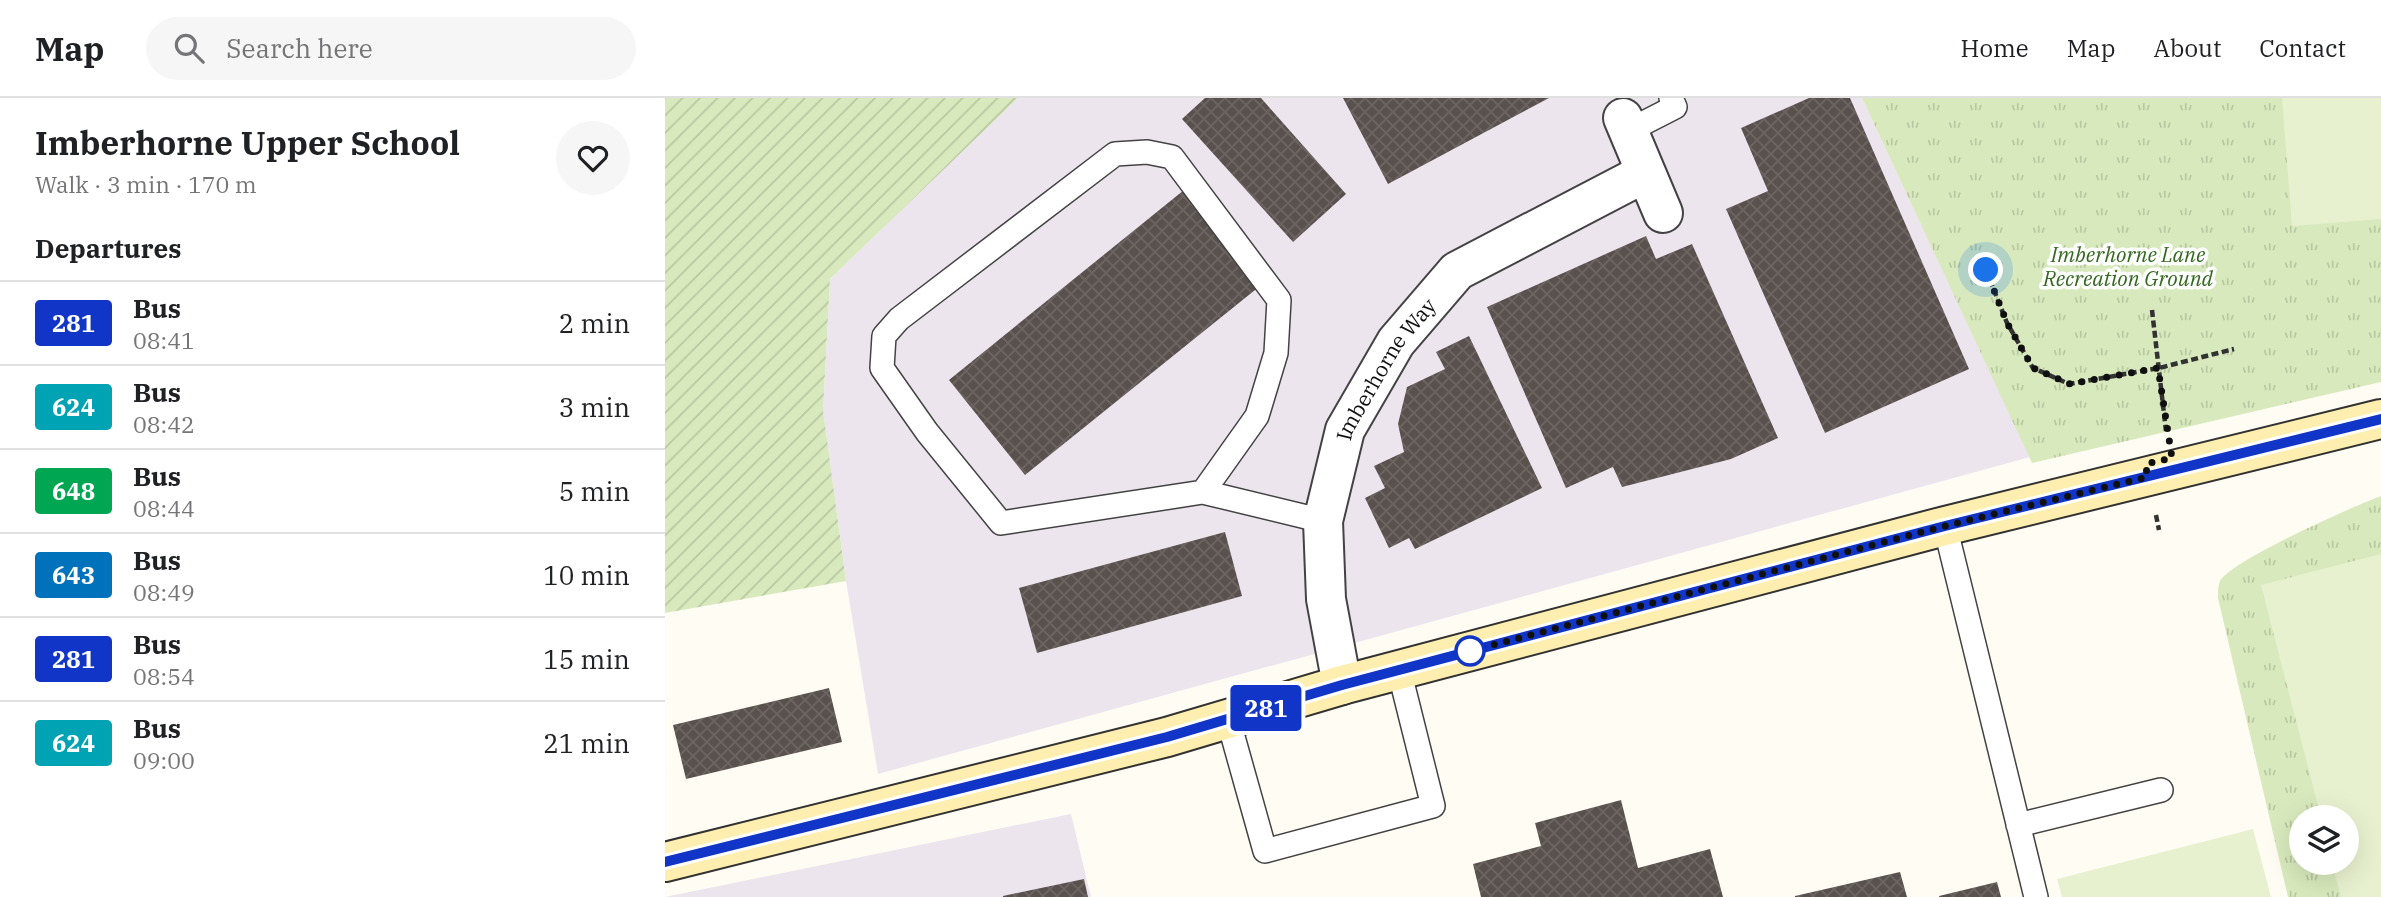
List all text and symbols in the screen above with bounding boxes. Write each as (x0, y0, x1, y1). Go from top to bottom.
search box (146, 17, 636, 80)
text: Map (35, 27, 104, 70)
icon: search (170, 29, 208, 67)
text: Search here (226, 31, 373, 65)
text: Home (1961, 32, 2029, 64)
text: Map (2067, 32, 2115, 64)
text: About (2153, 32, 2221, 64)
text: Contact (2259, 32, 2346, 64)
text: Imberhorne Upper School (35, 121, 460, 164)
button: heart (556, 121, 630, 195)
text: Walk · 3 min · 170 m (35, 169, 257, 199)
text: Departures (35, 231, 181, 265)
park label: Imberhorne Lane Recreation Ground (2042, 240, 2214, 292)
your location (1968, 252, 2003, 287)
text: Bus (133, 291, 181, 325)
street label: Imberhorne Way (1329, 291, 1442, 443)
text: 2 min (559, 306, 630, 340)
text: 281 (52, 307, 95, 339)
text: 08:41 (133, 325, 195, 355)
text: Bus (133, 375, 181, 409)
text: 3 min (559, 390, 630, 424)
text: 624 (52, 391, 95, 423)
text: 08:42 (133, 409, 195, 439)
text: Bus (133, 459, 181, 493)
text: 5 min (559, 474, 630, 508)
text: 648 (52, 475, 95, 507)
text: 08:44 (133, 493, 195, 523)
text: Bus (133, 543, 181, 577)
text: 10 min (543, 558, 630, 592)
text: 643 (52, 559, 95, 591)
text: 08:49 (133, 577, 195, 607)
text: Bus (133, 627, 181, 661)
unlabelled marker (1455, 636, 1485, 666)
text: 15 min (543, 642, 630, 676)
text: 281 (52, 643, 95, 675)
text: 08:54 (133, 661, 195, 691)
line badge: 281 (1226, 685, 1306, 731)
text: 281 (1244, 692, 1288, 724)
text: Bus (133, 711, 181, 745)
text: 21 min (543, 726, 630, 760)
text: 624 (52, 727, 95, 759)
text: 09:00 (133, 745, 195, 775)
map controls (2289, 805, 2359, 875)
button: layers (2289, 805, 2359, 875)

